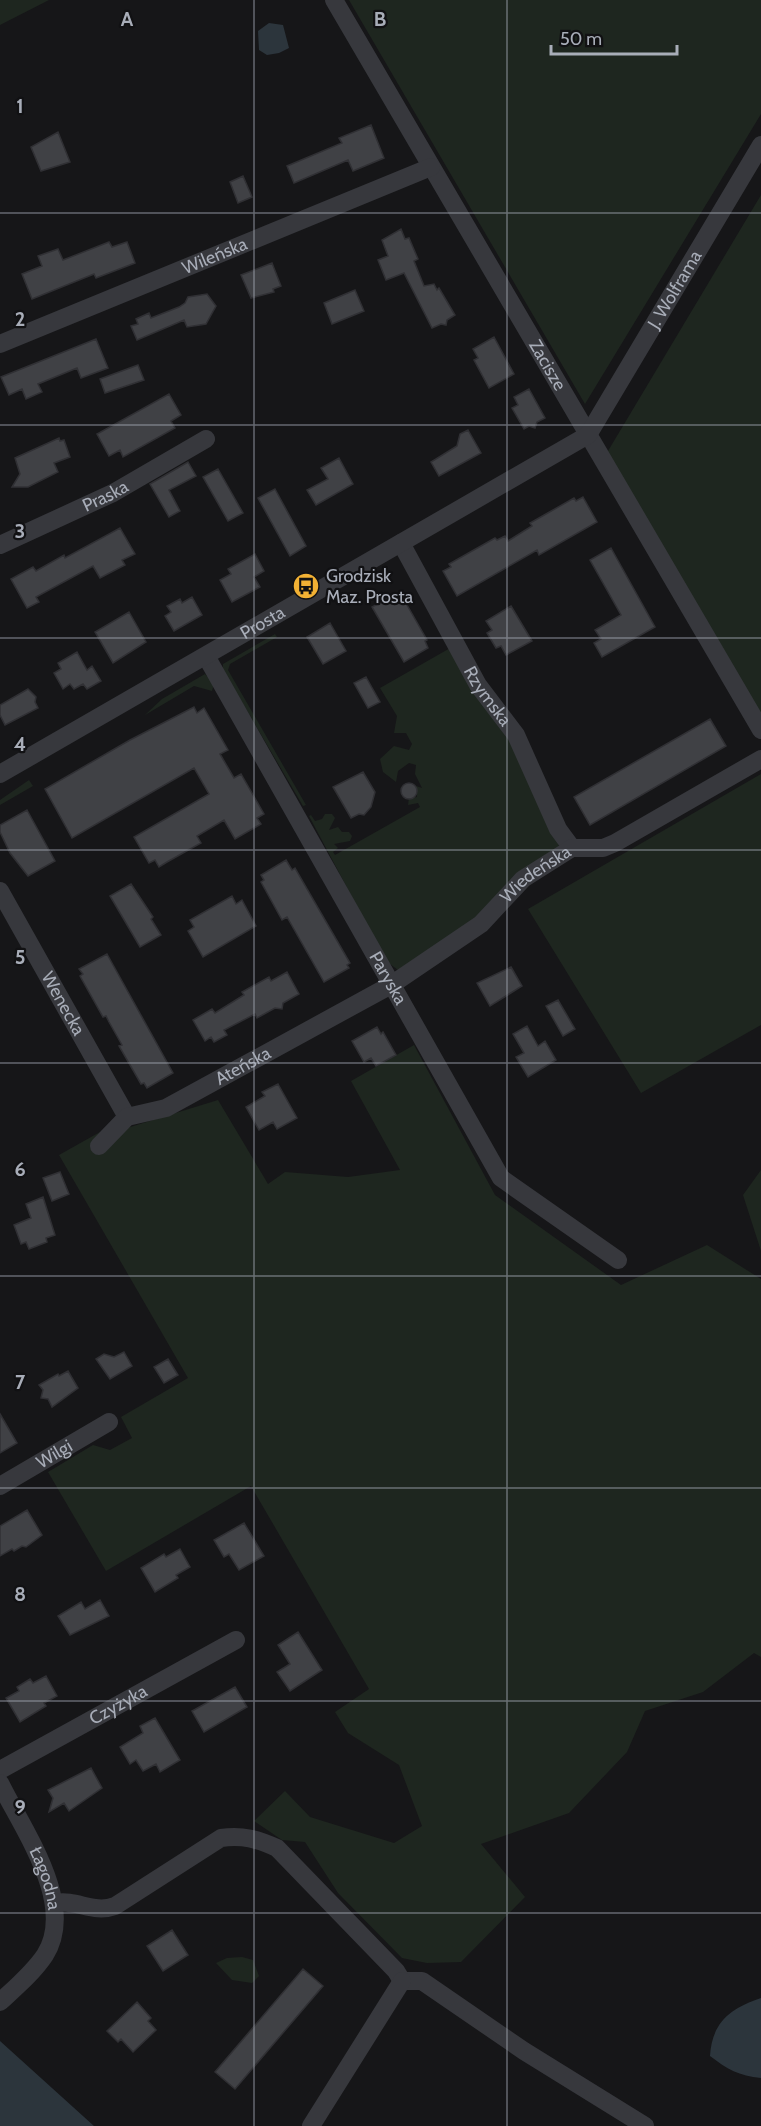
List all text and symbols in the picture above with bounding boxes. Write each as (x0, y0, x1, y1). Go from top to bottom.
text: A (121, 7, 134, 31)
text: B (374, 7, 386, 31)
scale bar (551, 18, 677, 56)
text: 50 m (560, 28, 602, 50)
text: 1 (16, 94, 24, 118)
street label: Wileńska (179, 233, 251, 279)
street label: J. Wolframa (642, 246, 707, 334)
text: 2 (15, 307, 25, 331)
street label: Zacisze (524, 336, 571, 395)
street label: Praska (79, 475, 133, 517)
text: 3 (15, 519, 25, 543)
place label: Grodzisk Maz. Prosta (326, 565, 413, 608)
bus stop icon: Grodzisk Maz. Prosta (291, 571, 321, 601)
street label: Prosta (236, 601, 289, 644)
street label: Rzymska (459, 662, 516, 731)
text: 4 (14, 732, 26, 756)
street label: Wiedeńska (495, 840, 575, 908)
text: 5 (15, 945, 25, 969)
street label: Paryska (364, 948, 412, 1009)
street label: Wenecka (37, 968, 90, 1040)
street label: Ateńska (211, 1042, 275, 1090)
text: 6 (14, 1157, 26, 1181)
text: 7 (15, 1370, 26, 1394)
street label: Wilgi (32, 1435, 76, 1473)
text: 8 (14, 1582, 26, 1606)
street label: Czyżyka (85, 1680, 151, 1730)
text: 9 (14, 1795, 26, 1819)
street label: Łagodna (24, 1843, 65, 1912)

